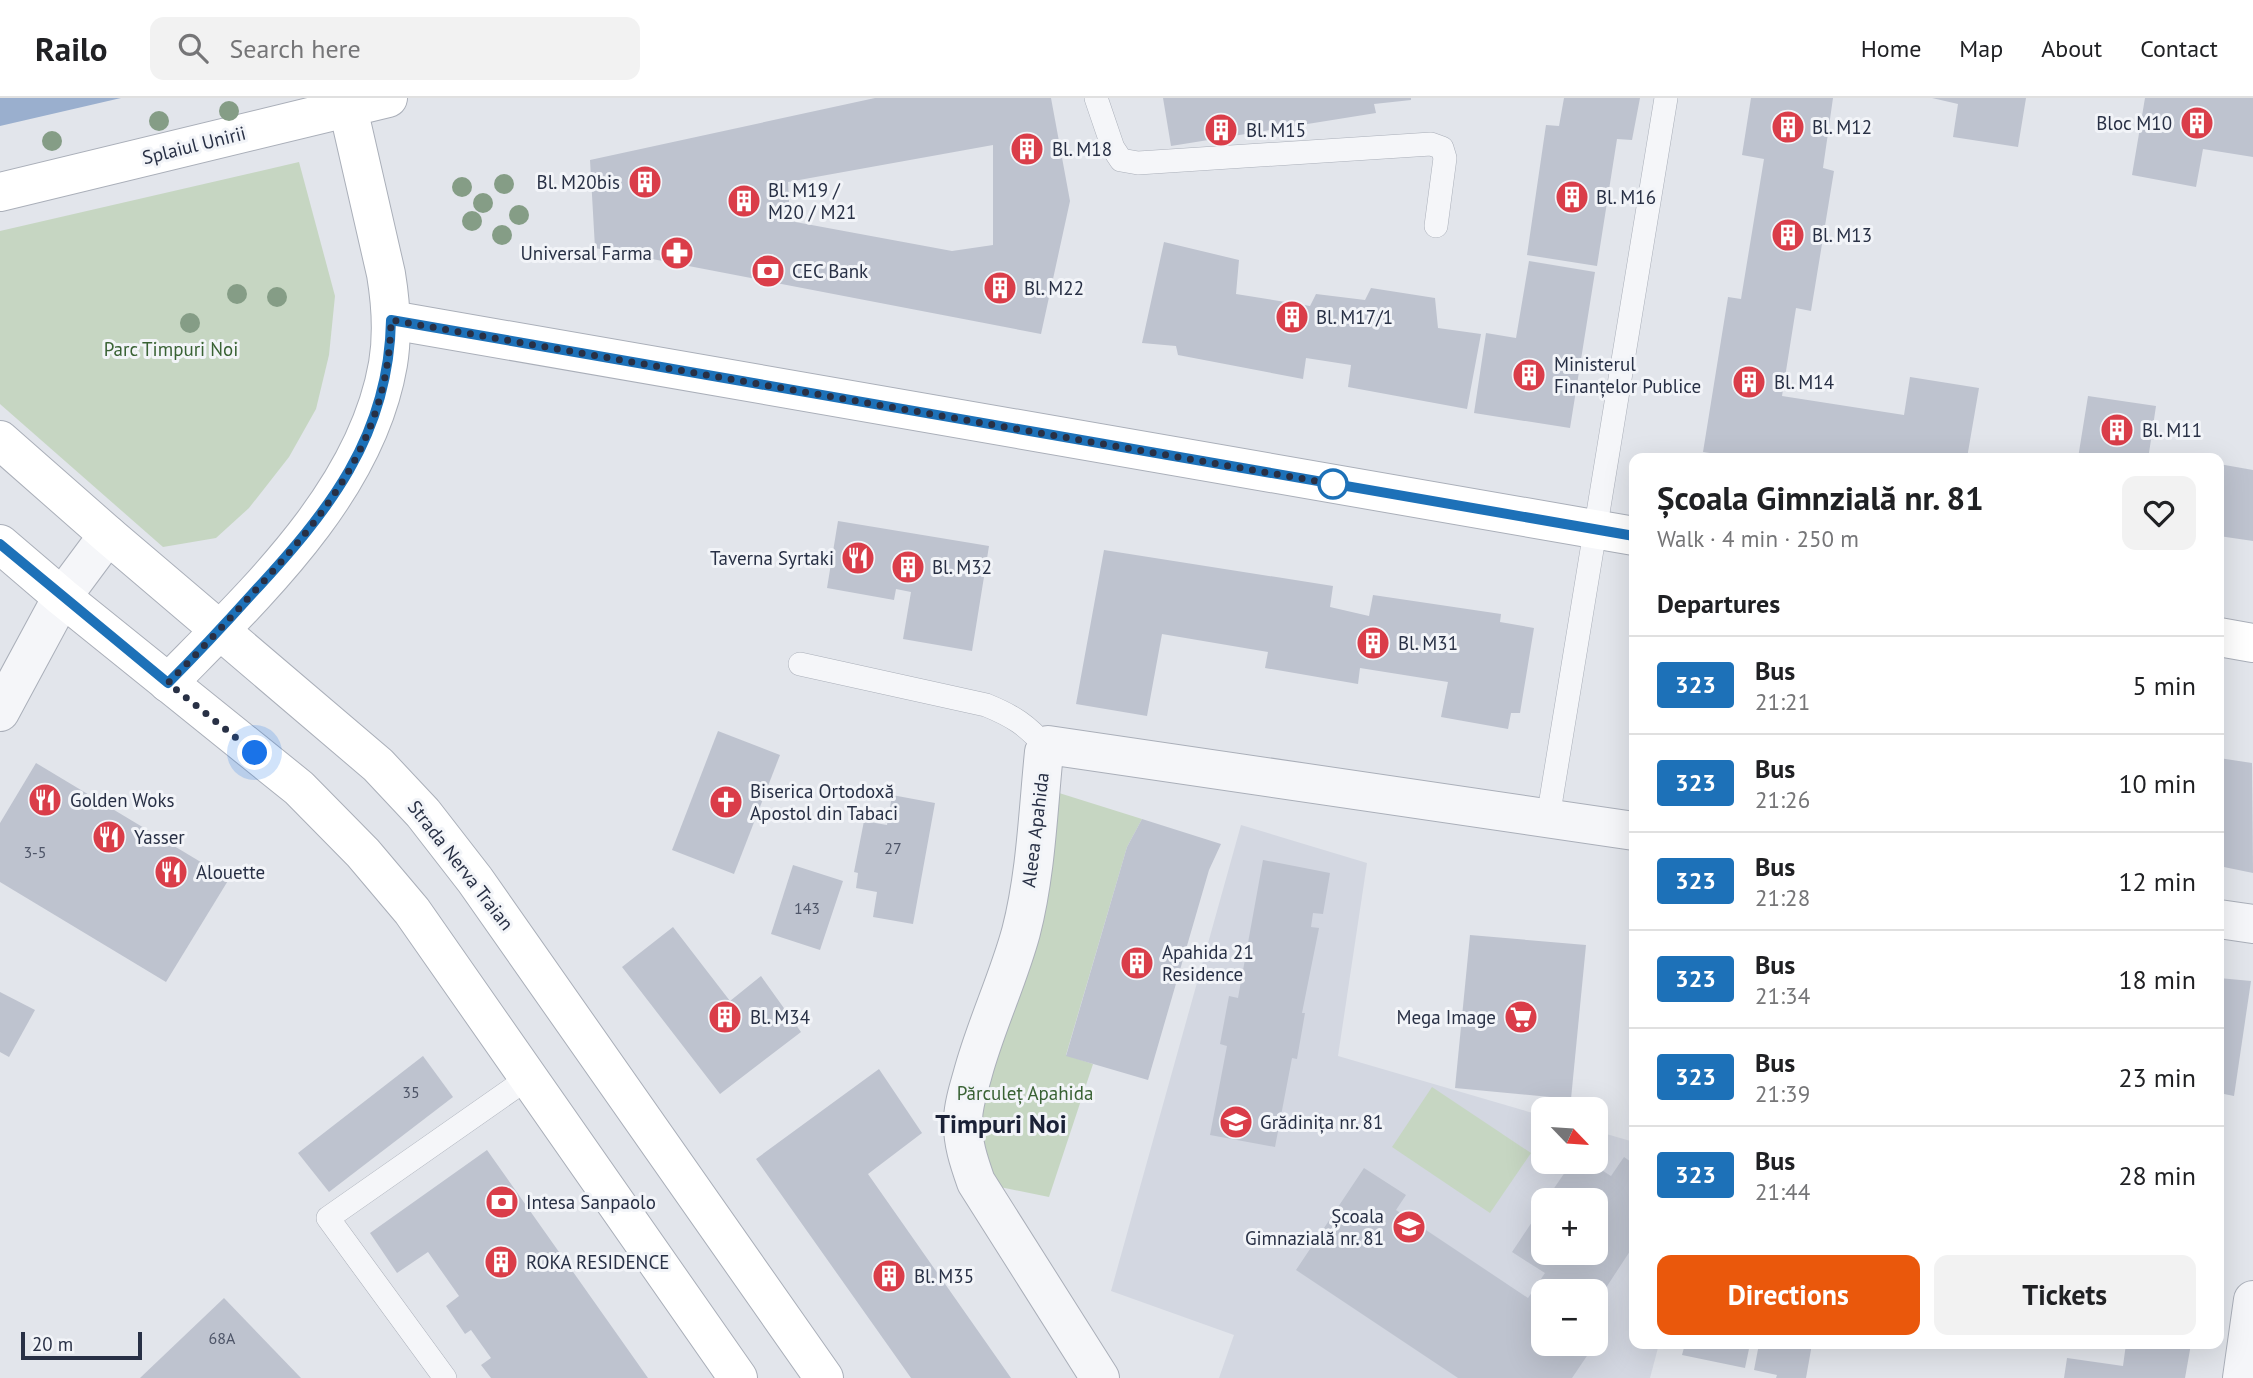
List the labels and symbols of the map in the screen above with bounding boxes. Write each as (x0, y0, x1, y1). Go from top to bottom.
building icon: Bloc M10 (2178, 104, 2216, 142)
building icon: Bl. M12 (1769, 108, 1807, 146)
building icon: Bl. M15 (1202, 111, 1240, 149)
place label: Bloc M10 (2096, 111, 2172, 135)
place label: Bl. M12 (1812, 115, 1872, 139)
place label: Bl. M15 (1246, 118, 1306, 142)
street label: Splaiul Unirii (140, 121, 248, 169)
building icon: Bl. M18 (1008, 130, 1046, 168)
place label: Bl. M18 (1052, 137, 1112, 161)
building icon: Bl. M20bis (626, 163, 664, 201)
place label: Bl. M20bis (537, 170, 620, 194)
place label: Bl. M19 / M20 / M21 (768, 178, 856, 224)
building icon: Bl. M16 (1553, 178, 1591, 216)
building icon: Bl. M19 / M20 / M21 (725, 182, 763, 220)
place label: Bl. M16 (1596, 185, 1656, 209)
building icon: Bl. M13 (1769, 216, 1807, 254)
place label: Bl. M13 (1812, 223, 1872, 247)
pharmacy icon: Universal Farma (658, 234, 696, 272)
place label: Universal Farma (520, 241, 652, 265)
bank icon: CEC Bank (749, 252, 787, 290)
place label: CEC Bank (792, 259, 868, 283)
building icon: Bl. M22 (981, 269, 1019, 307)
place label: Bl. M22 (1024, 276, 1084, 300)
building icon: Bl. M17/1 (1273, 298, 1311, 336)
place label: Bl. M17/1 (1316, 305, 1393, 329)
park label: Parc Timpuri Noi (104, 337, 238, 361)
place label: Ministerul Finanțelor Publice (1554, 352, 1701, 398)
building icon: Ministerul Finanțelor Publice (1510, 356, 1548, 394)
building icon: Bl. M14 (1730, 363, 1768, 401)
place label: Bl. M14 (1774, 370, 1834, 394)
building icon: Bl. M11 (2098, 411, 2136, 449)
place label: Bl. M11 (2142, 418, 2202, 442)
unlabelled marker (1318, 469, 1348, 499)
restaurant icon: Taverna Syrtaki (839, 539, 877, 577)
place label: Taverna Syrtaki (710, 546, 834, 570)
building icon: Bl. M32 (889, 548, 927, 586)
place label: Bl. M32 (932, 555, 992, 579)
building icon: Bl. M31 (1354, 624, 1392, 662)
place label: Bl. M31 (1398, 631, 1458, 655)
your location (237, 735, 272, 770)
street label: Aleea Apahida (1016, 771, 1054, 889)
place label: Biserica Ortodoxă Apostol din Tabaci (750, 779, 898, 825)
restaurant icon: Golden Woks (26, 781, 64, 819)
church icon: Biserica Ortodoxă Apostol din Tabaci (707, 783, 745, 821)
place label: Golden Woks (70, 788, 175, 812)
street label: Strada Nerva Traian (403, 795, 519, 935)
restaurant icon: Yasser (90, 818, 128, 856)
place label: Yasser (134, 825, 185, 849)
house number: 27 (884, 838, 902, 858)
house number: 3-5 (23, 842, 47, 862)
restaurant icon: Alouette (152, 853, 190, 891)
place label: Alouette (196, 860, 265, 884)
house number: 143 (794, 898, 820, 918)
place label: Apahida 21 Residence (1162, 940, 1254, 986)
building icon: Apahida 21 Residence (1118, 944, 1156, 982)
building icon: Bl. M34 (706, 998, 744, 1036)
supermarket icon: Mega Image (1502, 998, 1540, 1036)
place label: Bl. M34 (750, 1005, 810, 1029)
place label: Mega Image (1397, 1005, 1496, 1029)
park label: Părculeț Apahida (957, 1081, 1093, 1105)
house number: 35 (402, 1082, 420, 1102)
north arrow (1531, 1097, 1608, 1174)
school or university icon: Grădinița nr. 81 (1217, 1103, 1255, 1141)
district label: Timpuri Noi (935, 1107, 1067, 1140)
place label: Grădinița nr. 81 (1260, 1110, 1383, 1134)
bank icon: Intesa Sanpaolo (483, 1183, 521, 1221)
place label: Intesa Sanpaolo (526, 1190, 656, 1214)
place label: Școala Gimnazială nr. 81 (1245, 1204, 1384, 1250)
school or university icon: Școala Gimnazială nr. 81 (1390, 1208, 1428, 1246)
building icon: ROKA RESIDENCE (482, 1243, 520, 1281)
place label: ROKA RESIDENCE (526, 1250, 669, 1274)
building icon: Bl. M35 (870, 1257, 908, 1295)
place label: Bl. M35 (914, 1264, 974, 1288)
house number: 68A (209, 1328, 236, 1348)
scale bar (21, 1329, 142, 1361)

